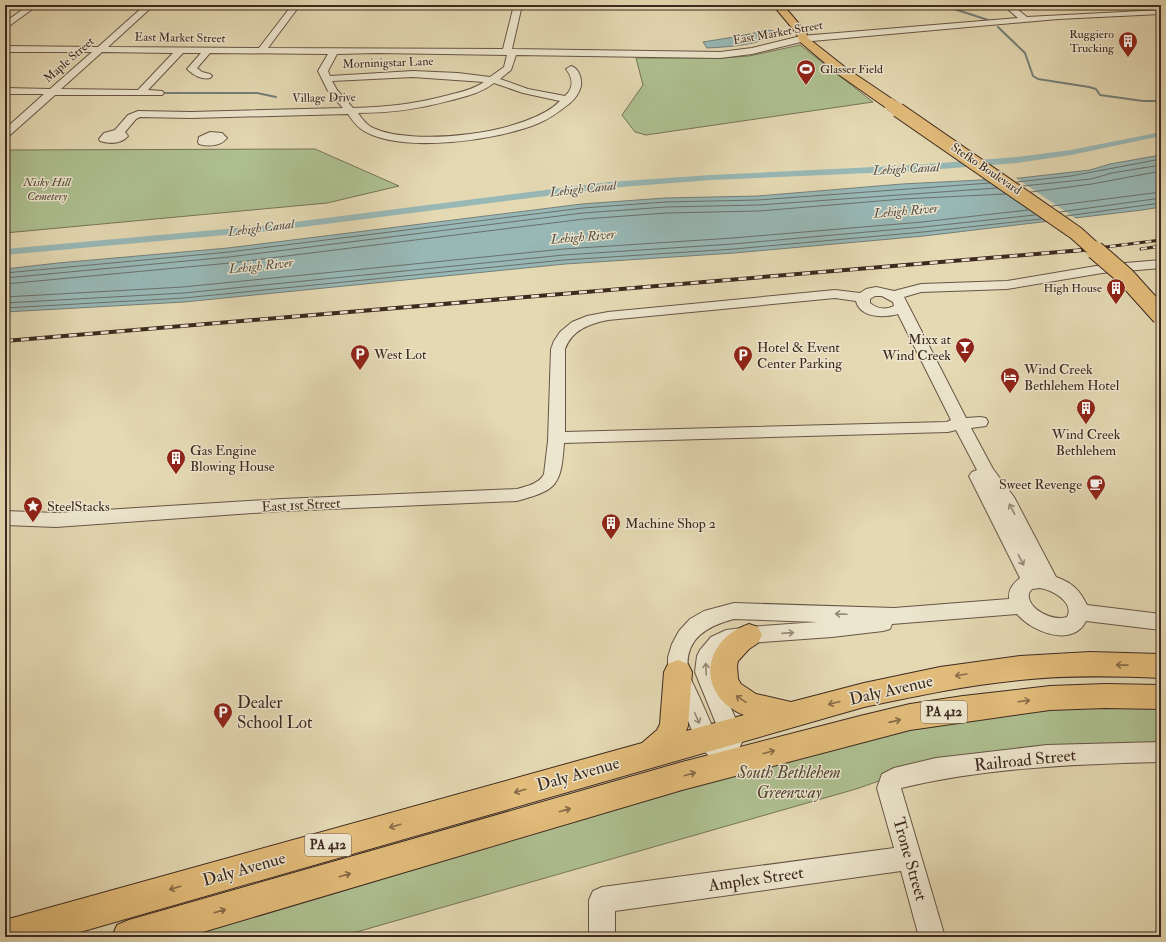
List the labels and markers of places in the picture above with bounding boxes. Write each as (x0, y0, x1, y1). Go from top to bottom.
place label: Ruggiero Trucking (1069, 27, 1115, 56)
building icon: Ruggiero Trucking (1117, 30, 1139, 58)
sports icon: Glasser Field (795, 58, 817, 86)
place label: Glasser Field (820, 62, 883, 77)
building icon: High House (1105, 277, 1127, 305)
place label: High House (1043, 281, 1102, 296)
place label: Mixx at Wind Creek (881, 331, 951, 364)
bar icon: Mixx at Wind Creek (954, 336, 976, 364)
place label: Hotel & Event Center Parking (757, 339, 843, 372)
parking icon: West Lot (349, 343, 371, 371)
parking icon: Hotel & Event Center Parking (732, 344, 754, 372)
place label: West Lot (373, 346, 427, 363)
place label: Wind Creek Bethlehem Hotel (1023, 361, 1120, 394)
hotel icon: Wind Creek Bethlehem Hotel (999, 366, 1021, 394)
building icon: Wind Creek Bethlehem (1075, 397, 1097, 425)
place label: Wind Creek Bethlehem (1051, 426, 1121, 459)
place label: Gas Engine Blowing House (190, 442, 275, 475)
building icon: Gas Engine Blowing House (165, 447, 187, 475)
cafe icon: Sweet Revenge (1085, 473, 1107, 501)
place label: Sweet Revenge (999, 476, 1082, 493)
place icon: SteelStacks (22, 495, 44, 523)
place label: SteelStacks (47, 498, 110, 515)
building icon: Machine Shop 2 (600, 512, 622, 540)
place label: Machine Shop 2 (625, 515, 716, 533)
place label: Dealer School Lot (237, 692, 313, 733)
parking icon: Dealer School Lot (212, 701, 234, 729)

